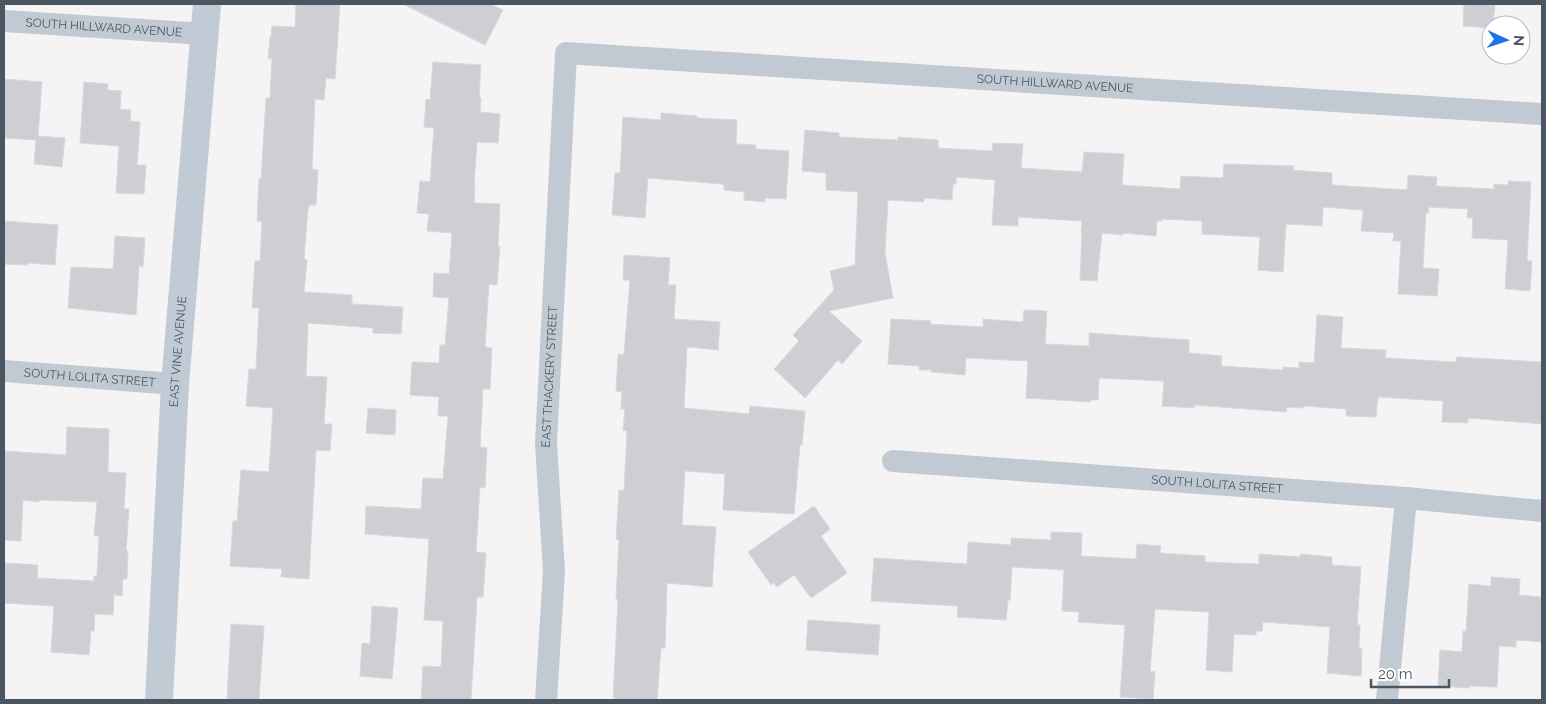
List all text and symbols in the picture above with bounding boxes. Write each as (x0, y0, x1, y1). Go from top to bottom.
street label: SOUTH HILLWARD AVENUE (25, 15, 183, 40)
north arrow (1481, 15, 1531, 65)
text: N (1511, 35, 1527, 46)
street label: SOUTH HILLWARD AVENUE (976, 72, 1134, 95)
street label: EAST VINE AVENUE (167, 296, 189, 407)
street label: EAST THACKERY STREET (539, 305, 560, 448)
street label: SOUTH LOLITA STREET (23, 366, 157, 390)
street label: SOUTH LOLITA STREET (1151, 473, 1284, 496)
scale bar (1371, 656, 1448, 688)
text: 20 m (1378, 665, 1413, 683)

